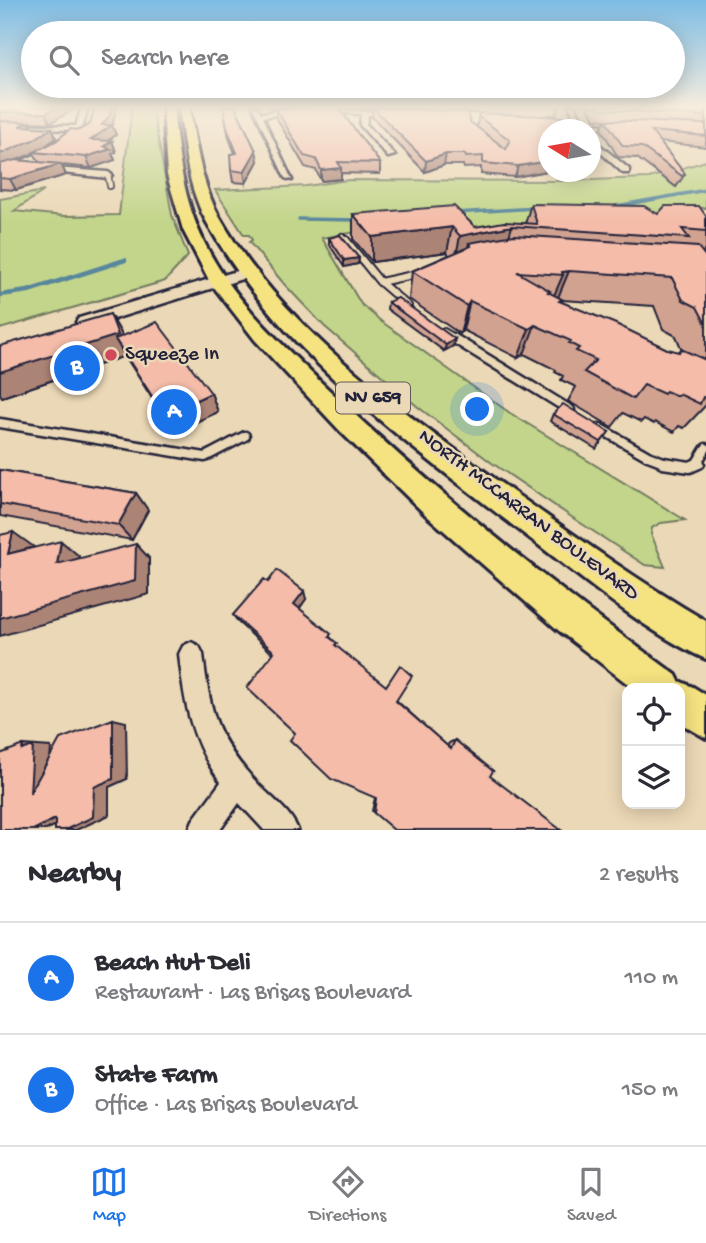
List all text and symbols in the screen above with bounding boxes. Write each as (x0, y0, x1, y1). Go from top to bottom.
search box (21, 21, 685, 98)
icon: search (45, 41, 83, 79)
text: Search here (101, 44, 229, 75)
north arrow (538, 119, 601, 182)
pin: B (54, 342, 100, 394)
place label: Squeeze In (125, 343, 219, 368)
marker: Squeeze In (103, 347, 119, 363)
road number: NV 659 (336, 382, 410, 414)
pin: A (151, 386, 197, 438)
your location (460, 392, 494, 426)
street label: NORTH MCCARRAN BOULEVARD (413, 425, 644, 607)
map controls (622, 683, 685, 809)
button: locate (622, 683, 685, 746)
button: layers (622, 746, 685, 809)
text: Nearby (28, 858, 121, 893)
text: 2 results (599, 862, 678, 889)
text: Beach Hut Deli (95, 949, 251, 980)
text: A (44, 965, 58, 992)
text: 110 m (625, 965, 678, 992)
text: Restaurant · Las Brisas Boulevard (95, 980, 411, 1007)
text: State Farm (95, 1061, 218, 1092)
text: B (45, 1077, 57, 1104)
text: 150 m (622, 1077, 678, 1104)
text: Office · Las Brisas Boulevard (95, 1092, 357, 1119)
tab: Map (90, 1163, 128, 1228)
tab: Directions (309, 1163, 386, 1228)
tab: Saved (567, 1163, 616, 1228)

